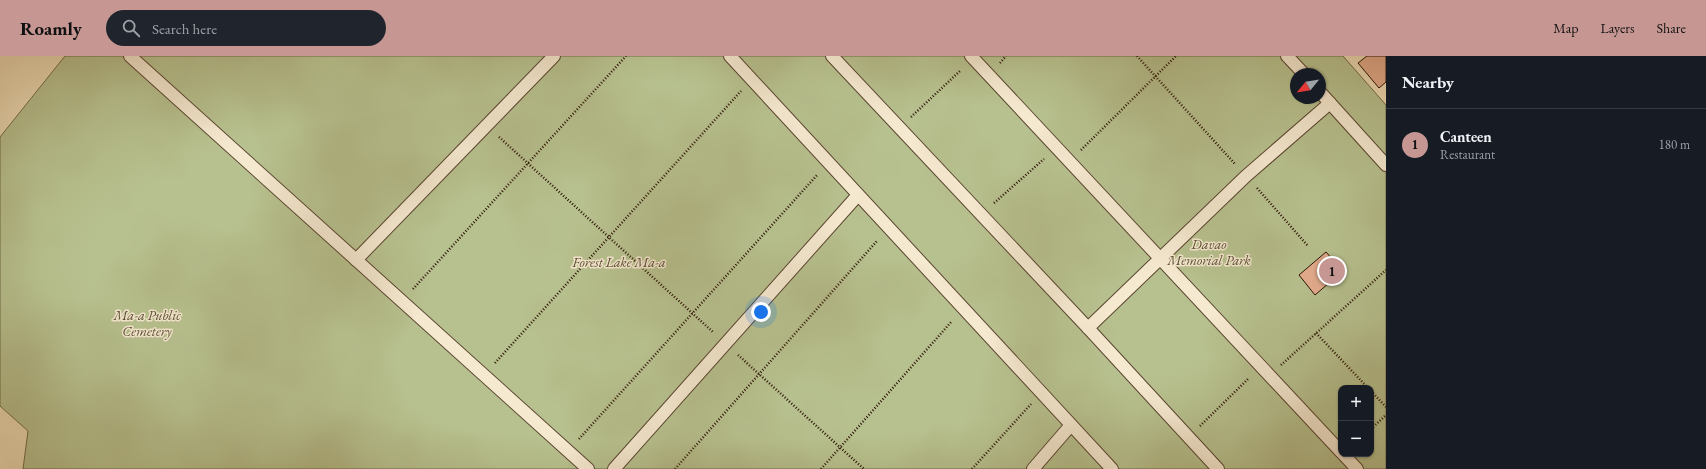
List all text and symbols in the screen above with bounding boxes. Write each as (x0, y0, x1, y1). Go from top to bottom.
search box (106, 10, 386, 46)
text: Roamly (20, 16, 82, 41)
icon: search (120, 17, 142, 39)
text: Search here (152, 19, 217, 38)
text: Map (1553, 19, 1578, 37)
text: Layers (1600, 19, 1635, 37)
text: Share (1657, 19, 1686, 37)
north arrow (1290, 68, 1326, 104)
text: Nearby (1402, 71, 1454, 93)
text: Canteen (1440, 127, 1492, 146)
text: 1 (1412, 136, 1418, 153)
text: 180 m (1659, 136, 1690, 153)
text: Restaurant (1440, 146, 1495, 163)
park label: Davao Memorial Park (1166, 235, 1251, 269)
park label: Forest Lake Ma-a (571, 253, 666, 271)
pin: 1 (1319, 256, 1345, 286)
your location (751, 302, 771, 322)
park label: Ma-a Public Cemetery (112, 306, 181, 340)
map controls (1338, 385, 1374, 457)
button: + (1338, 385, 1374, 421)
button: − (1338, 421, 1374, 457)

